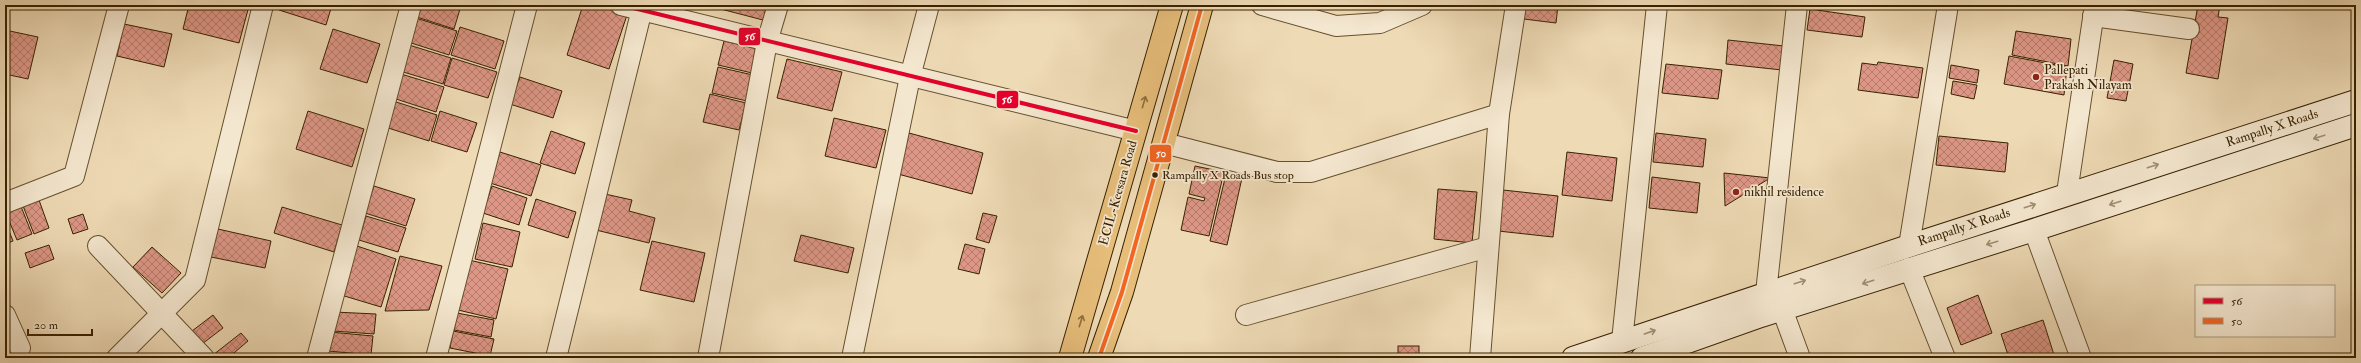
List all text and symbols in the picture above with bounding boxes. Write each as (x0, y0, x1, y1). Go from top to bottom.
line badge: 56 (738, 27, 761, 46)
text: 56 (745, 30, 757, 43)
place label: Pallepati Prakash Nilayam (2044, 62, 2132, 94)
marker: Pallepati Prakash Nilayam (2031, 72, 2041, 82)
line badge: 56 (996, 90, 1019, 109)
text: 56 (1002, 93, 1014, 106)
one-way arrow (1141, 95, 1149, 108)
street label: Rampally X Roads (2224, 105, 2321, 151)
one-way arrow (2313, 133, 2325, 141)
street label: ECIL-Keesara Road (1095, 138, 1141, 247)
line badge: 50 (1149, 144, 1172, 163)
text: 50 (1156, 147, 1167, 160)
one-way arrow (2147, 162, 2160, 169)
place label: Rampally X Roads Bus stop (1162, 168, 1294, 183)
marker: Rampally X Roads Bus stop (1150, 170, 1160, 180)
place label: nikhil residence (1744, 184, 1825, 200)
marker: nikhil residence (1731, 187, 1741, 197)
one-way arrow (2110, 199, 2122, 207)
one-way arrow (2023, 202, 2036, 209)
street label: Rampally X Roads (1916, 204, 2013, 250)
one-way arrow (1985, 240, 1998, 247)
one-way arrow (1793, 277, 1805, 285)
one-way arrow (1861, 279, 1874, 286)
legend (2195, 285, 2335, 337)
text: 56 (2231, 294, 2243, 309)
scale bar (28, 311, 92, 337)
one-way arrow (1078, 314, 1085, 327)
text: 50 (2231, 314, 2242, 329)
text: 20 m (34, 318, 59, 333)
one-way arrow (1643, 327, 1655, 335)

